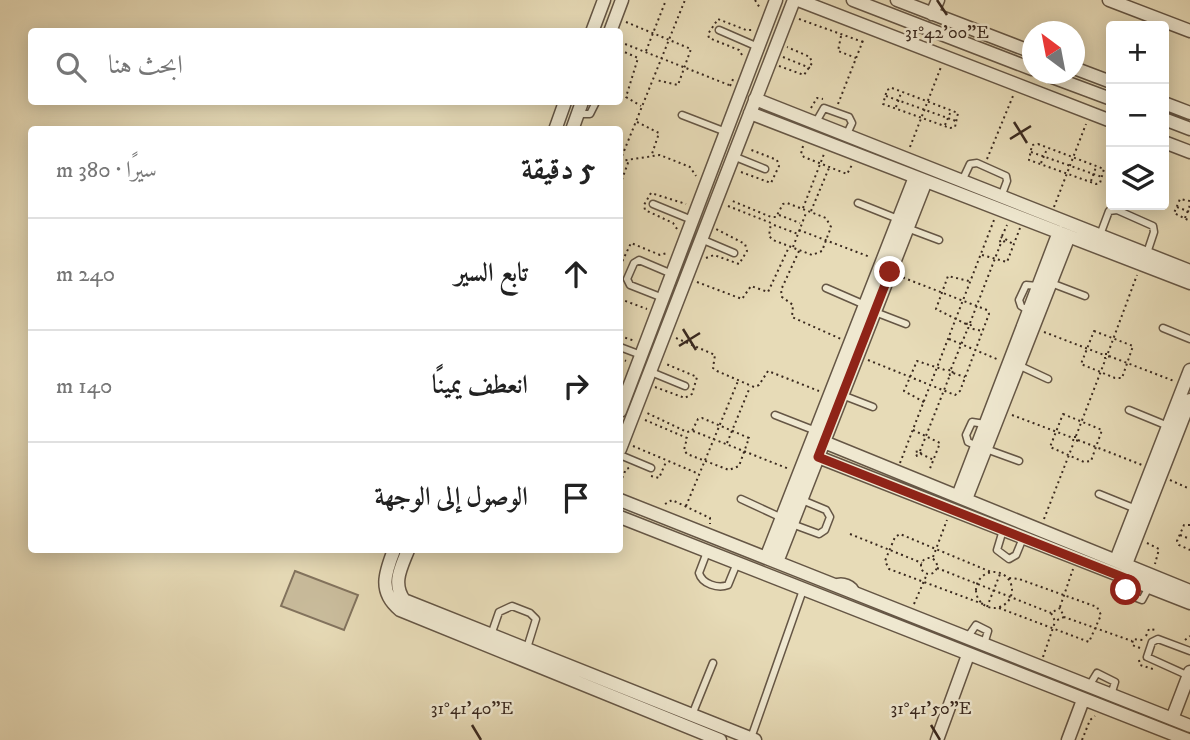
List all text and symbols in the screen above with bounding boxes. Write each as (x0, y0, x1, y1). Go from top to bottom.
north arrow (1022, 21, 1085, 84)
map controls (1106, 21, 1169, 210)
button: + (1106, 21, 1169, 84)
text: 31°42'00"E (905, 22, 989, 44)
search box (28, 28, 623, 105)
icon: search (52, 48, 90, 86)
text: ابحث هنا (108, 49, 183, 82)
button: − (1106, 84, 1169, 147)
button: layers (1106, 147, 1169, 210)
text: 5 دقيقة (521, 152, 595, 189)
text: سيرًا · 380 m (56, 156, 157, 185)
icon: ahead (557, 255, 595, 293)
route end (874, 256, 905, 287)
text: تابع السير (455, 257, 528, 290)
text: 240 m (56, 260, 115, 289)
icon: right (557, 367, 595, 405)
text: انعطف يمينًا (432, 369, 528, 402)
text: 140 m (56, 372, 112, 401)
icon: arrive (557, 479, 595, 517)
text: الوصول إلى الوجهة (374, 481, 528, 514)
route start (1110, 574, 1141, 605)
text: 31°41'40"E (431, 698, 513, 720)
text: 31°41'50"E (891, 698, 972, 720)

